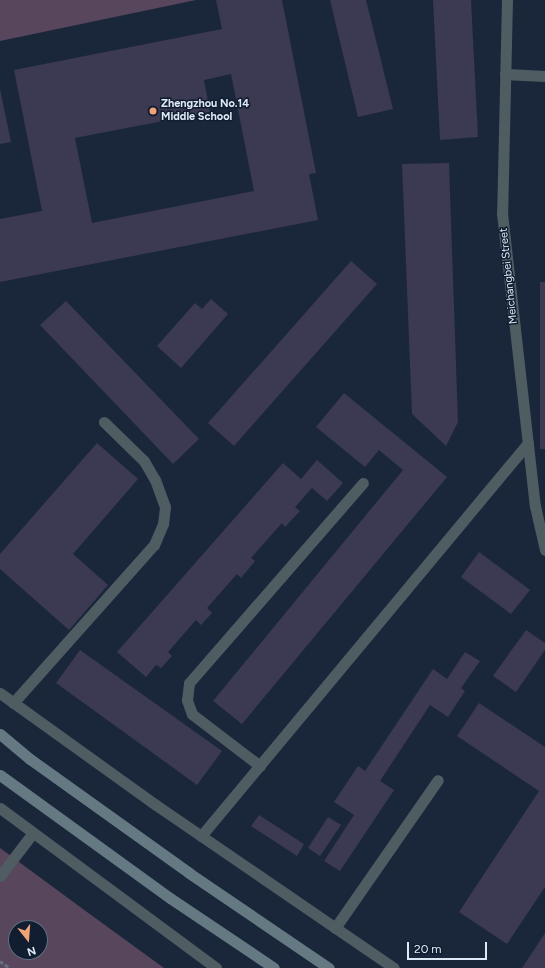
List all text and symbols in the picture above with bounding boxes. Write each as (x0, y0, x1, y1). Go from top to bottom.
place label: Zhengzhou No.14 Middle School (161, 98, 249, 124)
marker: Zhengzhou No.14 Middle School (148, 106, 158, 116)
street label: Meichangbei Street (497, 227, 521, 325)
north arrow (8, 920, 48, 960)
scale bar (409, 934, 489, 960)
text: 20 m (414, 942, 442, 956)
text: N (25, 944, 37, 958)

